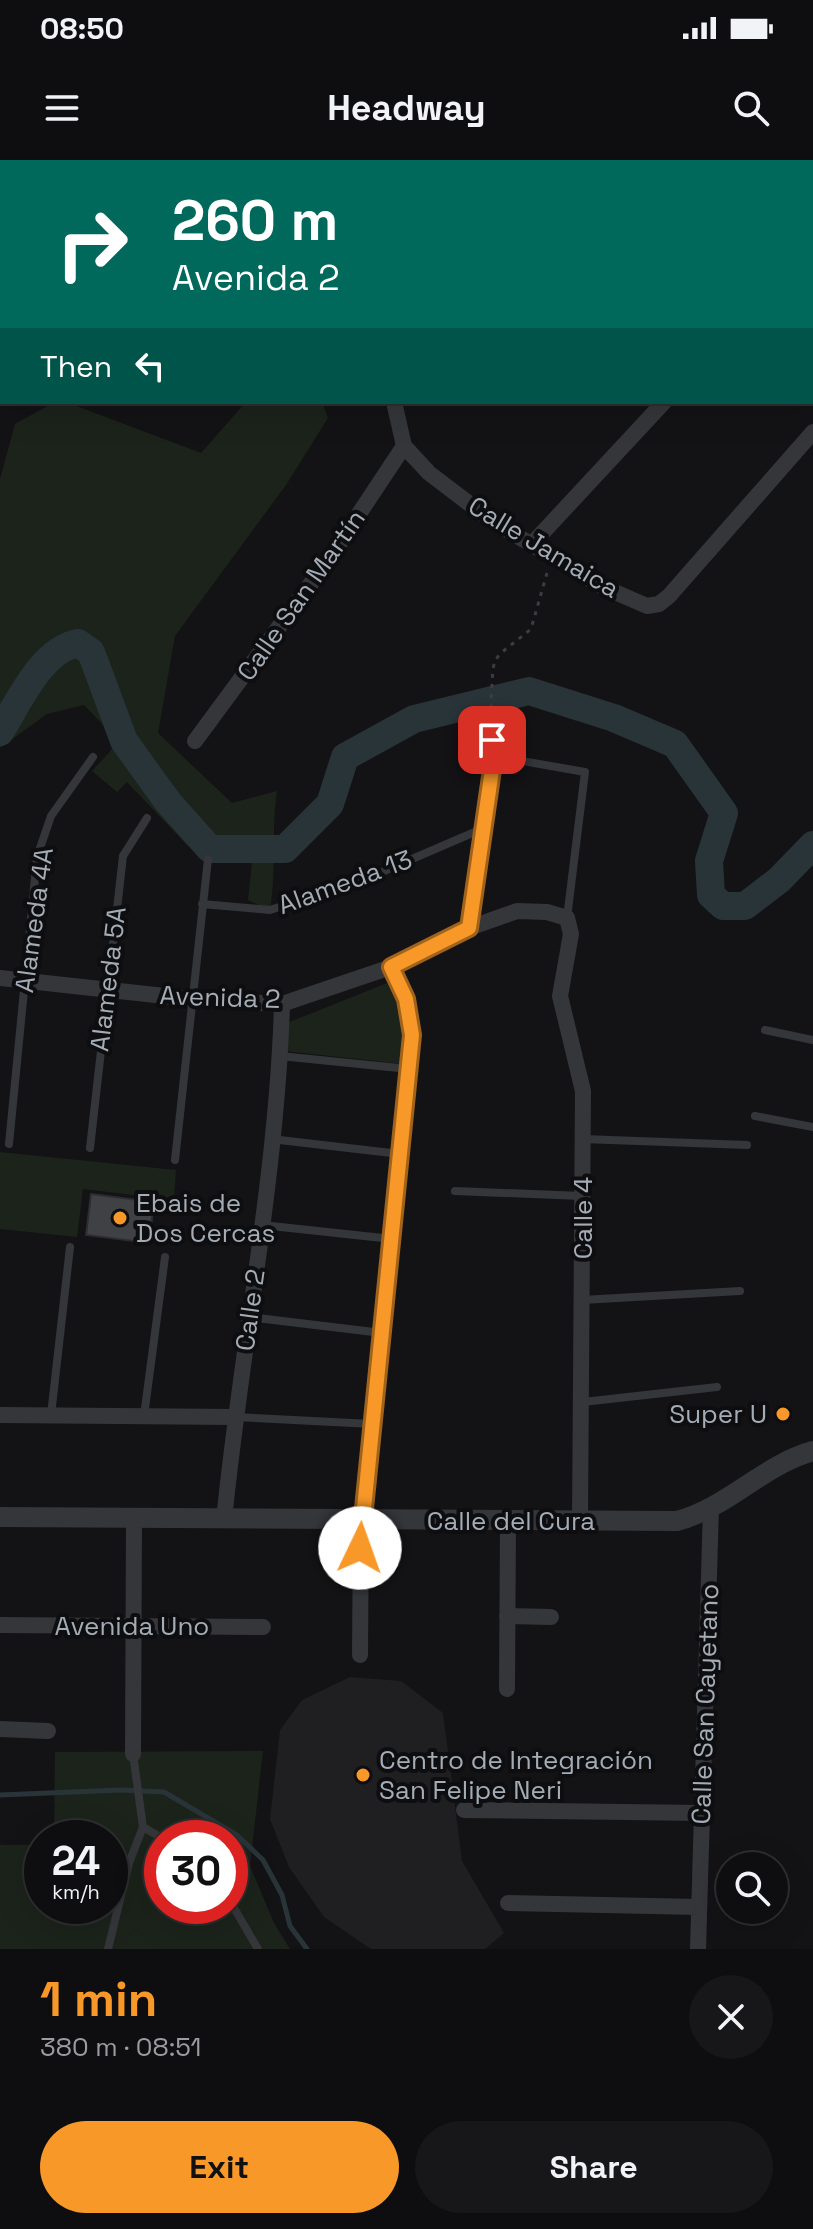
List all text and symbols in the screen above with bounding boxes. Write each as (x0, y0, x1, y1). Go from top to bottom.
text: 08:50 (40, 9, 124, 48)
text: Headway (327, 85, 486, 131)
icon: menu (40, 86, 84, 130)
icon: search (729, 86, 773, 130)
text: 260 m (172, 185, 338, 256)
icon: right (40, 192, 144, 296)
text: Avenida 2 (172, 255, 340, 301)
icon: left (128, 344, 172, 388)
text: Then (40, 347, 112, 386)
street label: Calle Jamaica (462, 489, 626, 605)
street label: Calle San Martín (229, 503, 373, 687)
pin (458, 706, 526, 774)
icon: arrive (470, 718, 514, 762)
street label: Alameda 13 (273, 842, 417, 922)
street label: Alameda 4A (7, 845, 61, 995)
street label: Alameda 5A (82, 905, 134, 1053)
street label: Avenida 2 (159, 978, 281, 1016)
street label: Calle 4 (566, 1177, 600, 1259)
place label: Ebais de Dos Cercas (136, 1186, 275, 1250)
marker: Ebais de Dos Cercas (111, 1209, 129, 1227)
street label: Calle 2 (227, 1267, 273, 1353)
place label: Super U (669, 1397, 767, 1431)
marker: Super U (774, 1405, 792, 1423)
street label: Calle del Cura (427, 1504, 595, 1538)
position arrow (318, 1506, 402, 1590)
street label: Calle San Cayetano (684, 1583, 726, 1825)
street label: Avenida Uno (55, 1609, 209, 1643)
place label: Centro de Integración San Felipe Neri (379, 1743, 653, 1807)
marker: Centro de Integración San Felipe Neri (354, 1766, 372, 1784)
speed limit sign: 30 (144, 1820, 248, 1924)
text: 24 (52, 1836, 100, 1887)
map controls (716, 1852, 788, 1924)
button: search (716, 1852, 788, 1924)
text: km/h (52, 1879, 100, 1905)
text: 1 min (40, 1969, 157, 2030)
button: close (689, 1975, 773, 2059)
text: 380 m · 08:51 (40, 2030, 201, 2064)
button: Exit (40, 2121, 399, 2213)
button: Share (415, 2121, 773, 2213)

